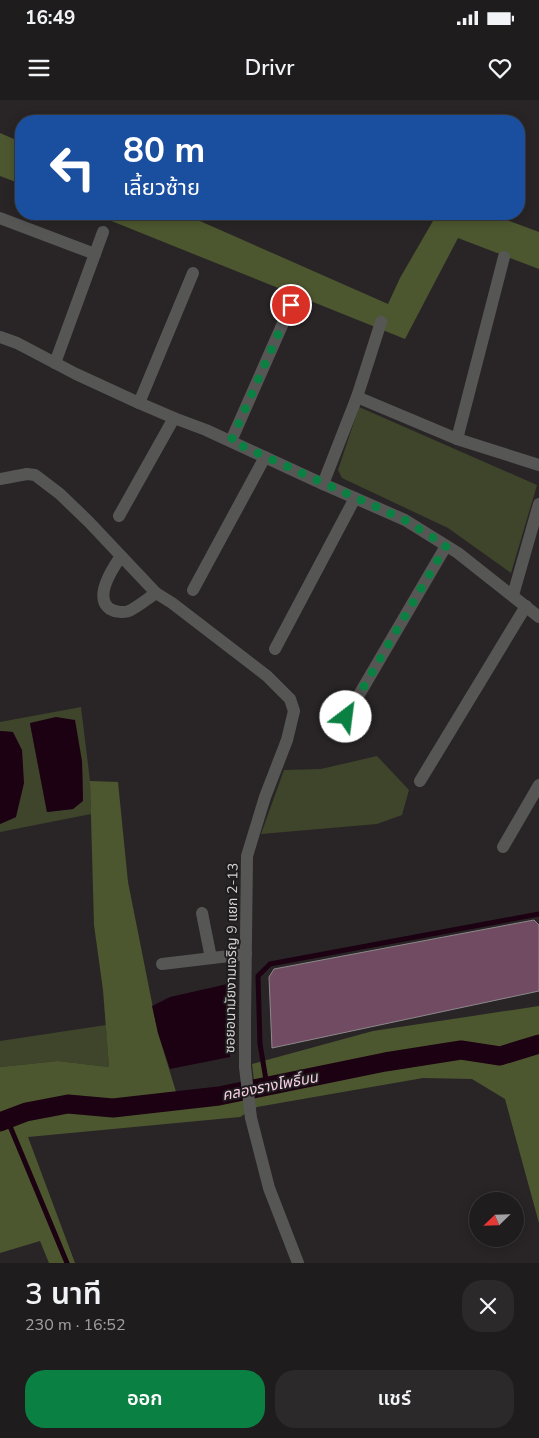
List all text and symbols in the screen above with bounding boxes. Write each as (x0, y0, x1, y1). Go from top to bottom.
text: 16:49 (25, 5, 75, 31)
text: Drivr (245, 53, 294, 83)
icon: menu (25, 54, 53, 82)
icon: heart (486, 54, 514, 82)
text: 80 m (123, 127, 205, 174)
icon: left (40, 135, 105, 200)
text: เลี้ยวซ้าย (123, 173, 200, 203)
pin (270, 284, 312, 326)
icon: arrive (277, 291, 305, 319)
position arrow (319, 690, 371, 742)
street label: ซอยอนามัยงามเจริญ 9 แยก 2-13 (220, 863, 243, 1053)
water label: คลองรางโพธิ์บน (220, 1067, 320, 1105)
north arrow (469, 1192, 524, 1248)
map controls (469, 1192, 524, 1247)
text: 3 นาที (25, 1274, 102, 1315)
button: close (462, 1280, 514, 1332)
text: 230 m · 16:52 (25, 1314, 126, 1336)
button: ออก (25, 1370, 265, 1428)
button: แชร์ (275, 1370, 514, 1428)

